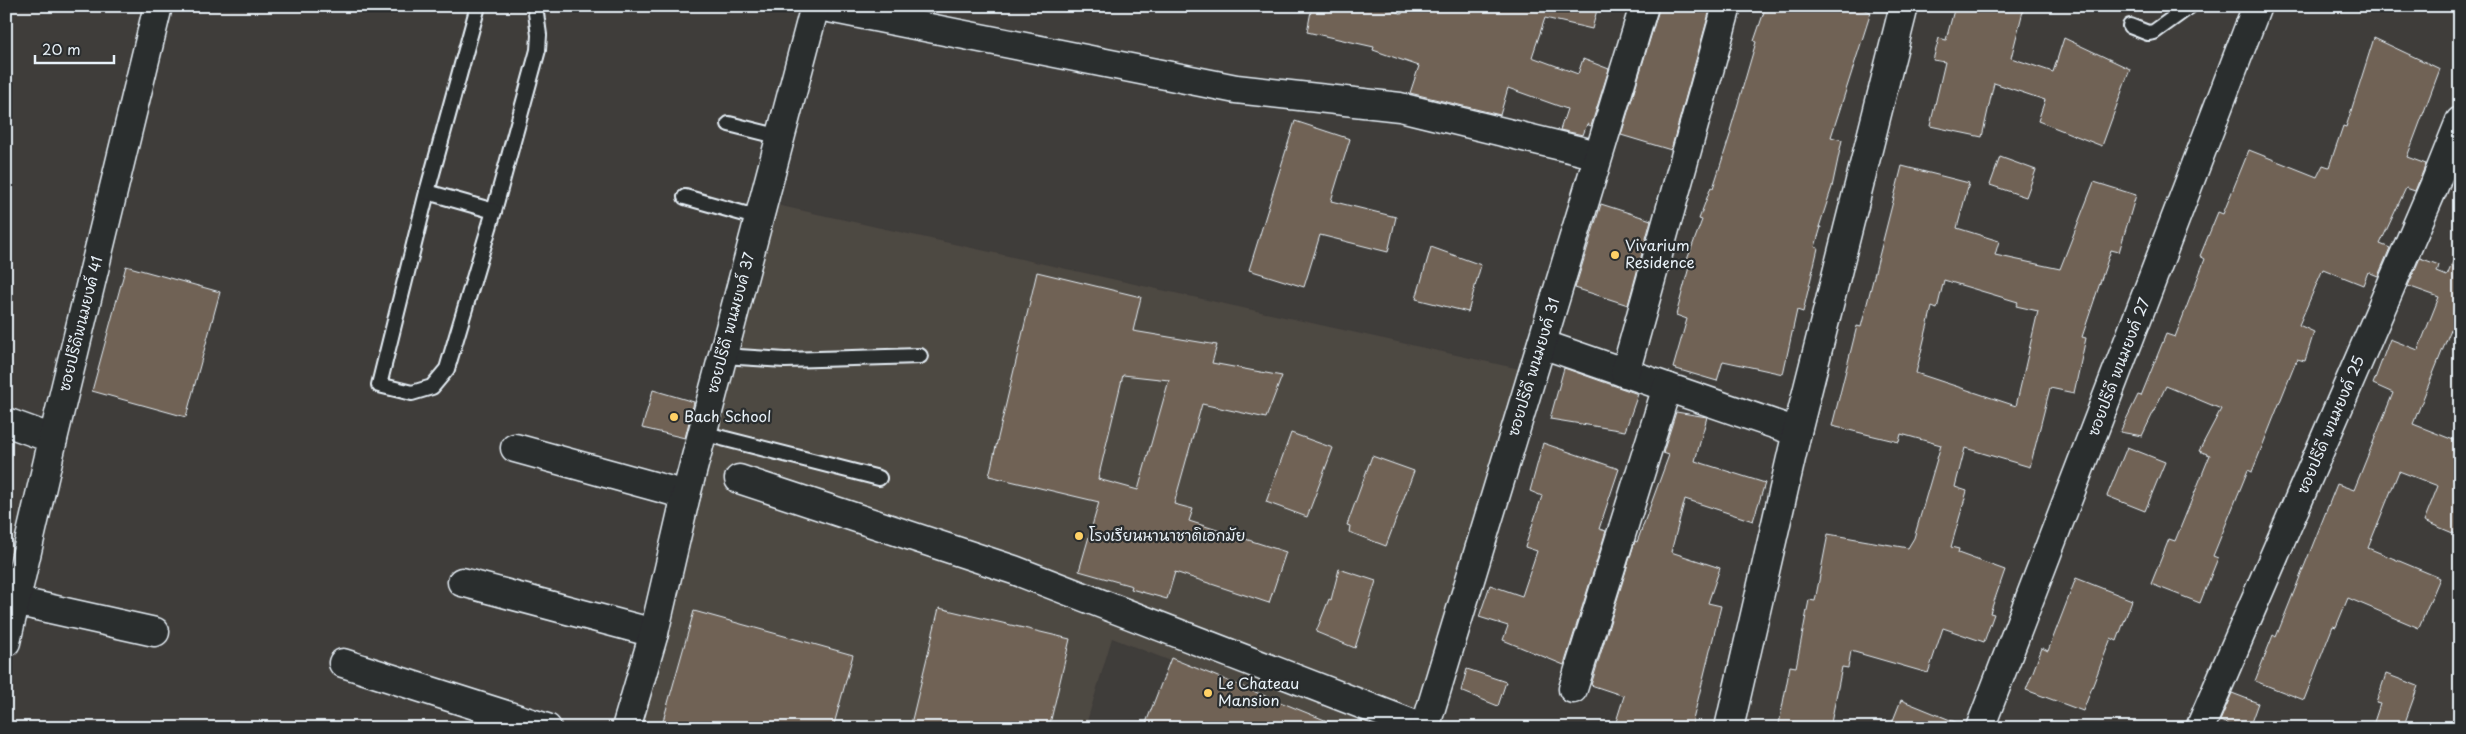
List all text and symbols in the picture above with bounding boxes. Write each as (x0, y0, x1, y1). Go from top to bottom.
scale bar (35, 32, 114, 64)
text: 20 m (42, 37, 81, 60)
place label: Vivarium Residence (1625, 233, 1695, 273)
street label: ซอยปรีดี พนมยงค์ 37 (700, 249, 759, 396)
marker: Vivarium Residence (1609, 249, 1621, 261)
street label: ซอยปรีดีพนมยงค์ 41 (52, 253, 108, 394)
street label: ซอยปรีดี พนมยงค์ 27 (2081, 293, 2155, 439)
street label: ซอยปรีดี พนมยงค์ 31 (1501, 295, 1565, 439)
street label: ซอยปรีดี พนมยงค์ 25 (2290, 352, 2369, 497)
place label: Bach School (684, 404, 771, 427)
marker: Bach School (668, 411, 680, 423)
place label: โรงเรียนนานาชาติเอกมัย (1089, 523, 1245, 546)
marker: โรงเรียนนานาชาติเอกมัย (1073, 530, 1085, 542)
place label: Le Chateau Mansion (1218, 671, 1299, 711)
marker: Le Chateau Mansion (1202, 687, 1214, 699)

